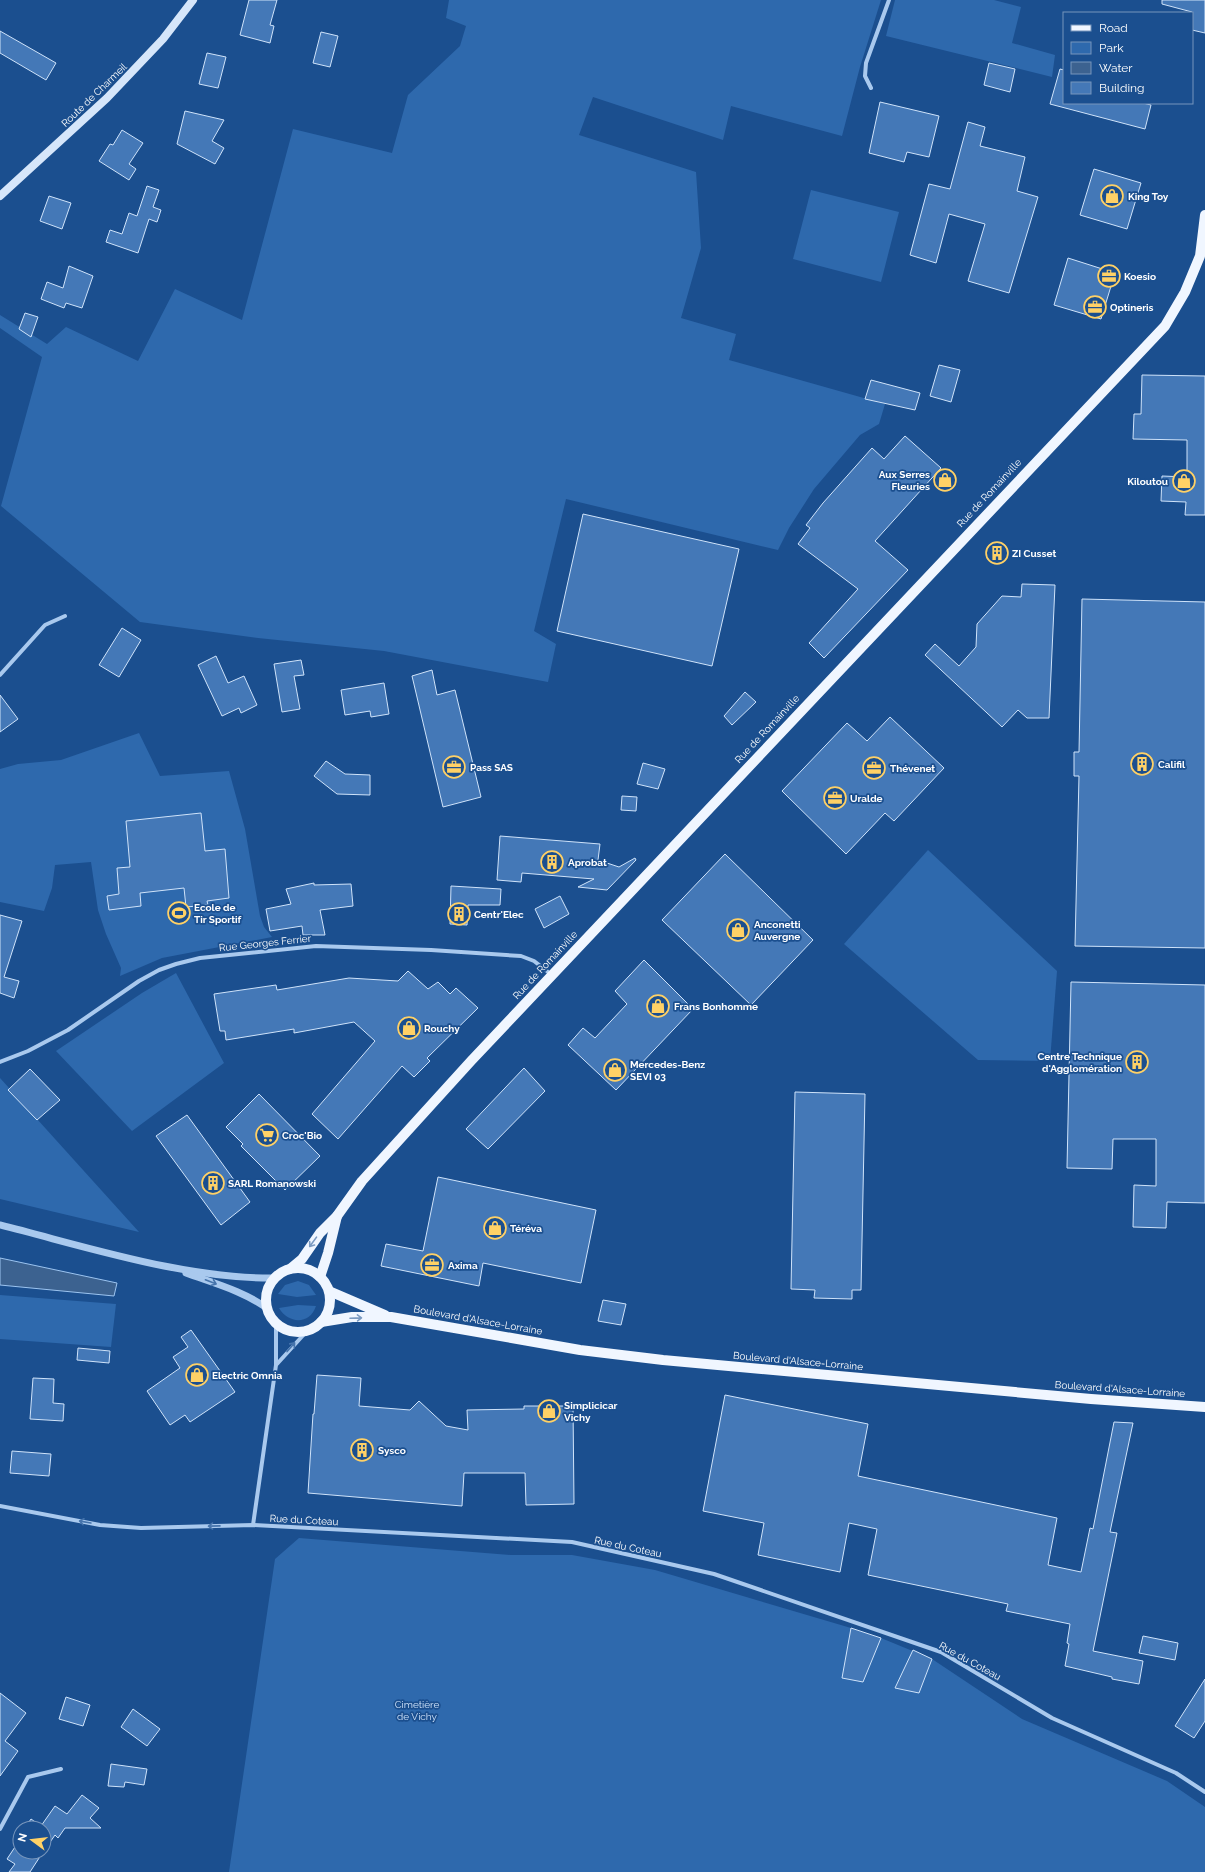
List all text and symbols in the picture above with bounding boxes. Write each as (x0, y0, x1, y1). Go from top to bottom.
legend (1063, 12, 1193, 104)
text: Road (1099, 21, 1128, 35)
text: Park (1099, 41, 1124, 55)
street label: Route de Charmeil (59, 61, 129, 129)
text: Water (1099, 61, 1133, 75)
text: Building (1099, 81, 1145, 95)
shop icon: King Toy (1099, 183, 1125, 209)
place label: King Toy (1128, 191, 1169, 202)
office icon: Koesio (1096, 263, 1122, 289)
place label: Koesio (1124, 271, 1156, 282)
office icon: Optineris (1082, 294, 1108, 320)
place label: Optineris (1110, 302, 1154, 313)
street label: Rue de Romainville (955, 457, 1023, 529)
shop icon: Aux Serres Fleuries (932, 467, 958, 493)
shop icon: Kiloutou (1171, 468, 1197, 494)
place label: Aux Serres Fleuries (879, 469, 930, 492)
place label: Kiloutou (1127, 476, 1168, 487)
building icon: ZI Cusset (984, 540, 1010, 566)
place label: ZI Cusset (1012, 548, 1056, 559)
street label: Rue de Romainville (733, 693, 801, 765)
building icon: Califil (1129, 751, 1155, 777)
office icon: Pass SAS (441, 754, 467, 780)
office icon: Thévenet (861, 755, 887, 781)
place label: Califil (1158, 759, 1186, 770)
place label: Pass SAS (470, 762, 513, 773)
place label: Thévenet (890, 763, 935, 774)
office icon: Uralde (822, 785, 848, 811)
place label: Uralde (850, 793, 883, 804)
building icon: Aprobat (539, 849, 565, 875)
place label: Aprobat (568, 857, 607, 868)
sports icon: Ecole de Tir Sportif (166, 900, 192, 926)
building icon: Centr'Elec (446, 901, 472, 927)
place label: Ecole de Tir Sportif (194, 902, 242, 925)
place label: Centr'Elec (474, 909, 524, 920)
shop icon: Anconetti Auvergne (725, 917, 751, 943)
place label: Anconetti Auvergne (754, 919, 801, 942)
street label: Rue de Romainville (511, 929, 579, 1001)
street label: Rue Georges Ferrier (218, 933, 312, 953)
shop icon: Frans Bonhomme (645, 993, 671, 1019)
place label: Frans Bonhomme (674, 1001, 758, 1012)
shop icon: Rouchy (396, 1015, 422, 1041)
place label: Rouchy (424, 1023, 460, 1034)
building icon: Centre Technique d'Agglomération (1124, 1049, 1150, 1075)
place label: Centre Technique d'Agglomération (1037, 1051, 1122, 1074)
shop icon: Mercedes-Benz SEVI 03 (602, 1057, 628, 1083)
place label: Mercedes-Benz SEVI 03 (630, 1059, 705, 1082)
supermarket icon: Croc'Bio (254, 1122, 280, 1148)
place label: Croc'Bio (282, 1130, 322, 1141)
building icon: SARL Romanowski (200, 1170, 226, 1196)
place label: SARL Romanowski (228, 1178, 316, 1189)
shop icon: Téréva (482, 1215, 508, 1241)
place label: Téréva (510, 1223, 542, 1234)
one-way arrow (309, 1237, 317, 1248)
office icon: Axima (419, 1252, 445, 1278)
place label: Axima (448, 1260, 478, 1271)
one-way arrow (204, 1279, 216, 1287)
street label: Boulevard d'Alsace-Lorraine (413, 1303, 543, 1337)
one-way arrow (349, 1314, 362, 1321)
one-way arrow (287, 1342, 296, 1353)
street label: Boulevard d'Alsace-Lorraine (732, 1350, 864, 1372)
shop icon: Electric Omnia (184, 1362, 210, 1388)
place label: Electric Omnia (212, 1370, 283, 1381)
street label: Boulevard d'Alsace-Lorraine (1054, 1379, 1186, 1399)
shop icon: Simplicicar Vichy (536, 1398, 562, 1424)
place label: Simplicicar Vichy (564, 1400, 618, 1423)
building icon: Sysco (349, 1437, 375, 1463)
place label: Sysco (378, 1445, 406, 1456)
street label: Rue du Coteau (269, 1513, 339, 1527)
one-way arrow (79, 1518, 92, 1526)
one-way arrow (208, 1522, 221, 1530)
street label: Rue du Coteau (593, 1534, 663, 1560)
street label: Rue du Coteau (937, 1640, 1003, 1683)
park label: Cimetière de Vichy (395, 1699, 439, 1722)
north arrow (12, 1820, 52, 1860)
text: N (15, 1832, 30, 1843)

